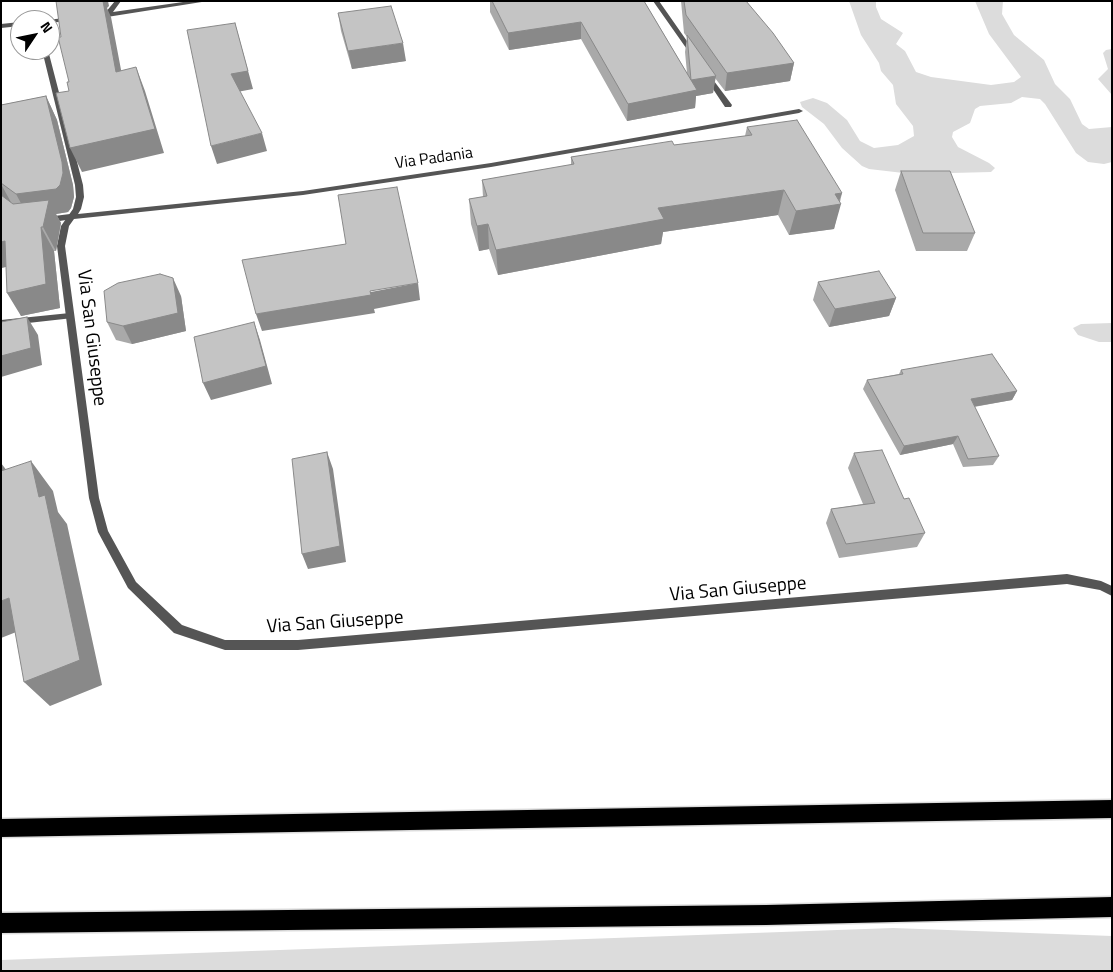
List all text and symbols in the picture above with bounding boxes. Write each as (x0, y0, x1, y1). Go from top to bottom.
north arrow (10, 10, 60, 60)
text: N (36, 17, 58, 37)
street label: Via Padania (394, 144, 474, 174)
street label: Via San Giuseppe (71, 269, 111, 407)
street label: Via San Giuseppe (669, 573, 807, 607)
street label: Via San Giuseppe (266, 607, 404, 639)

